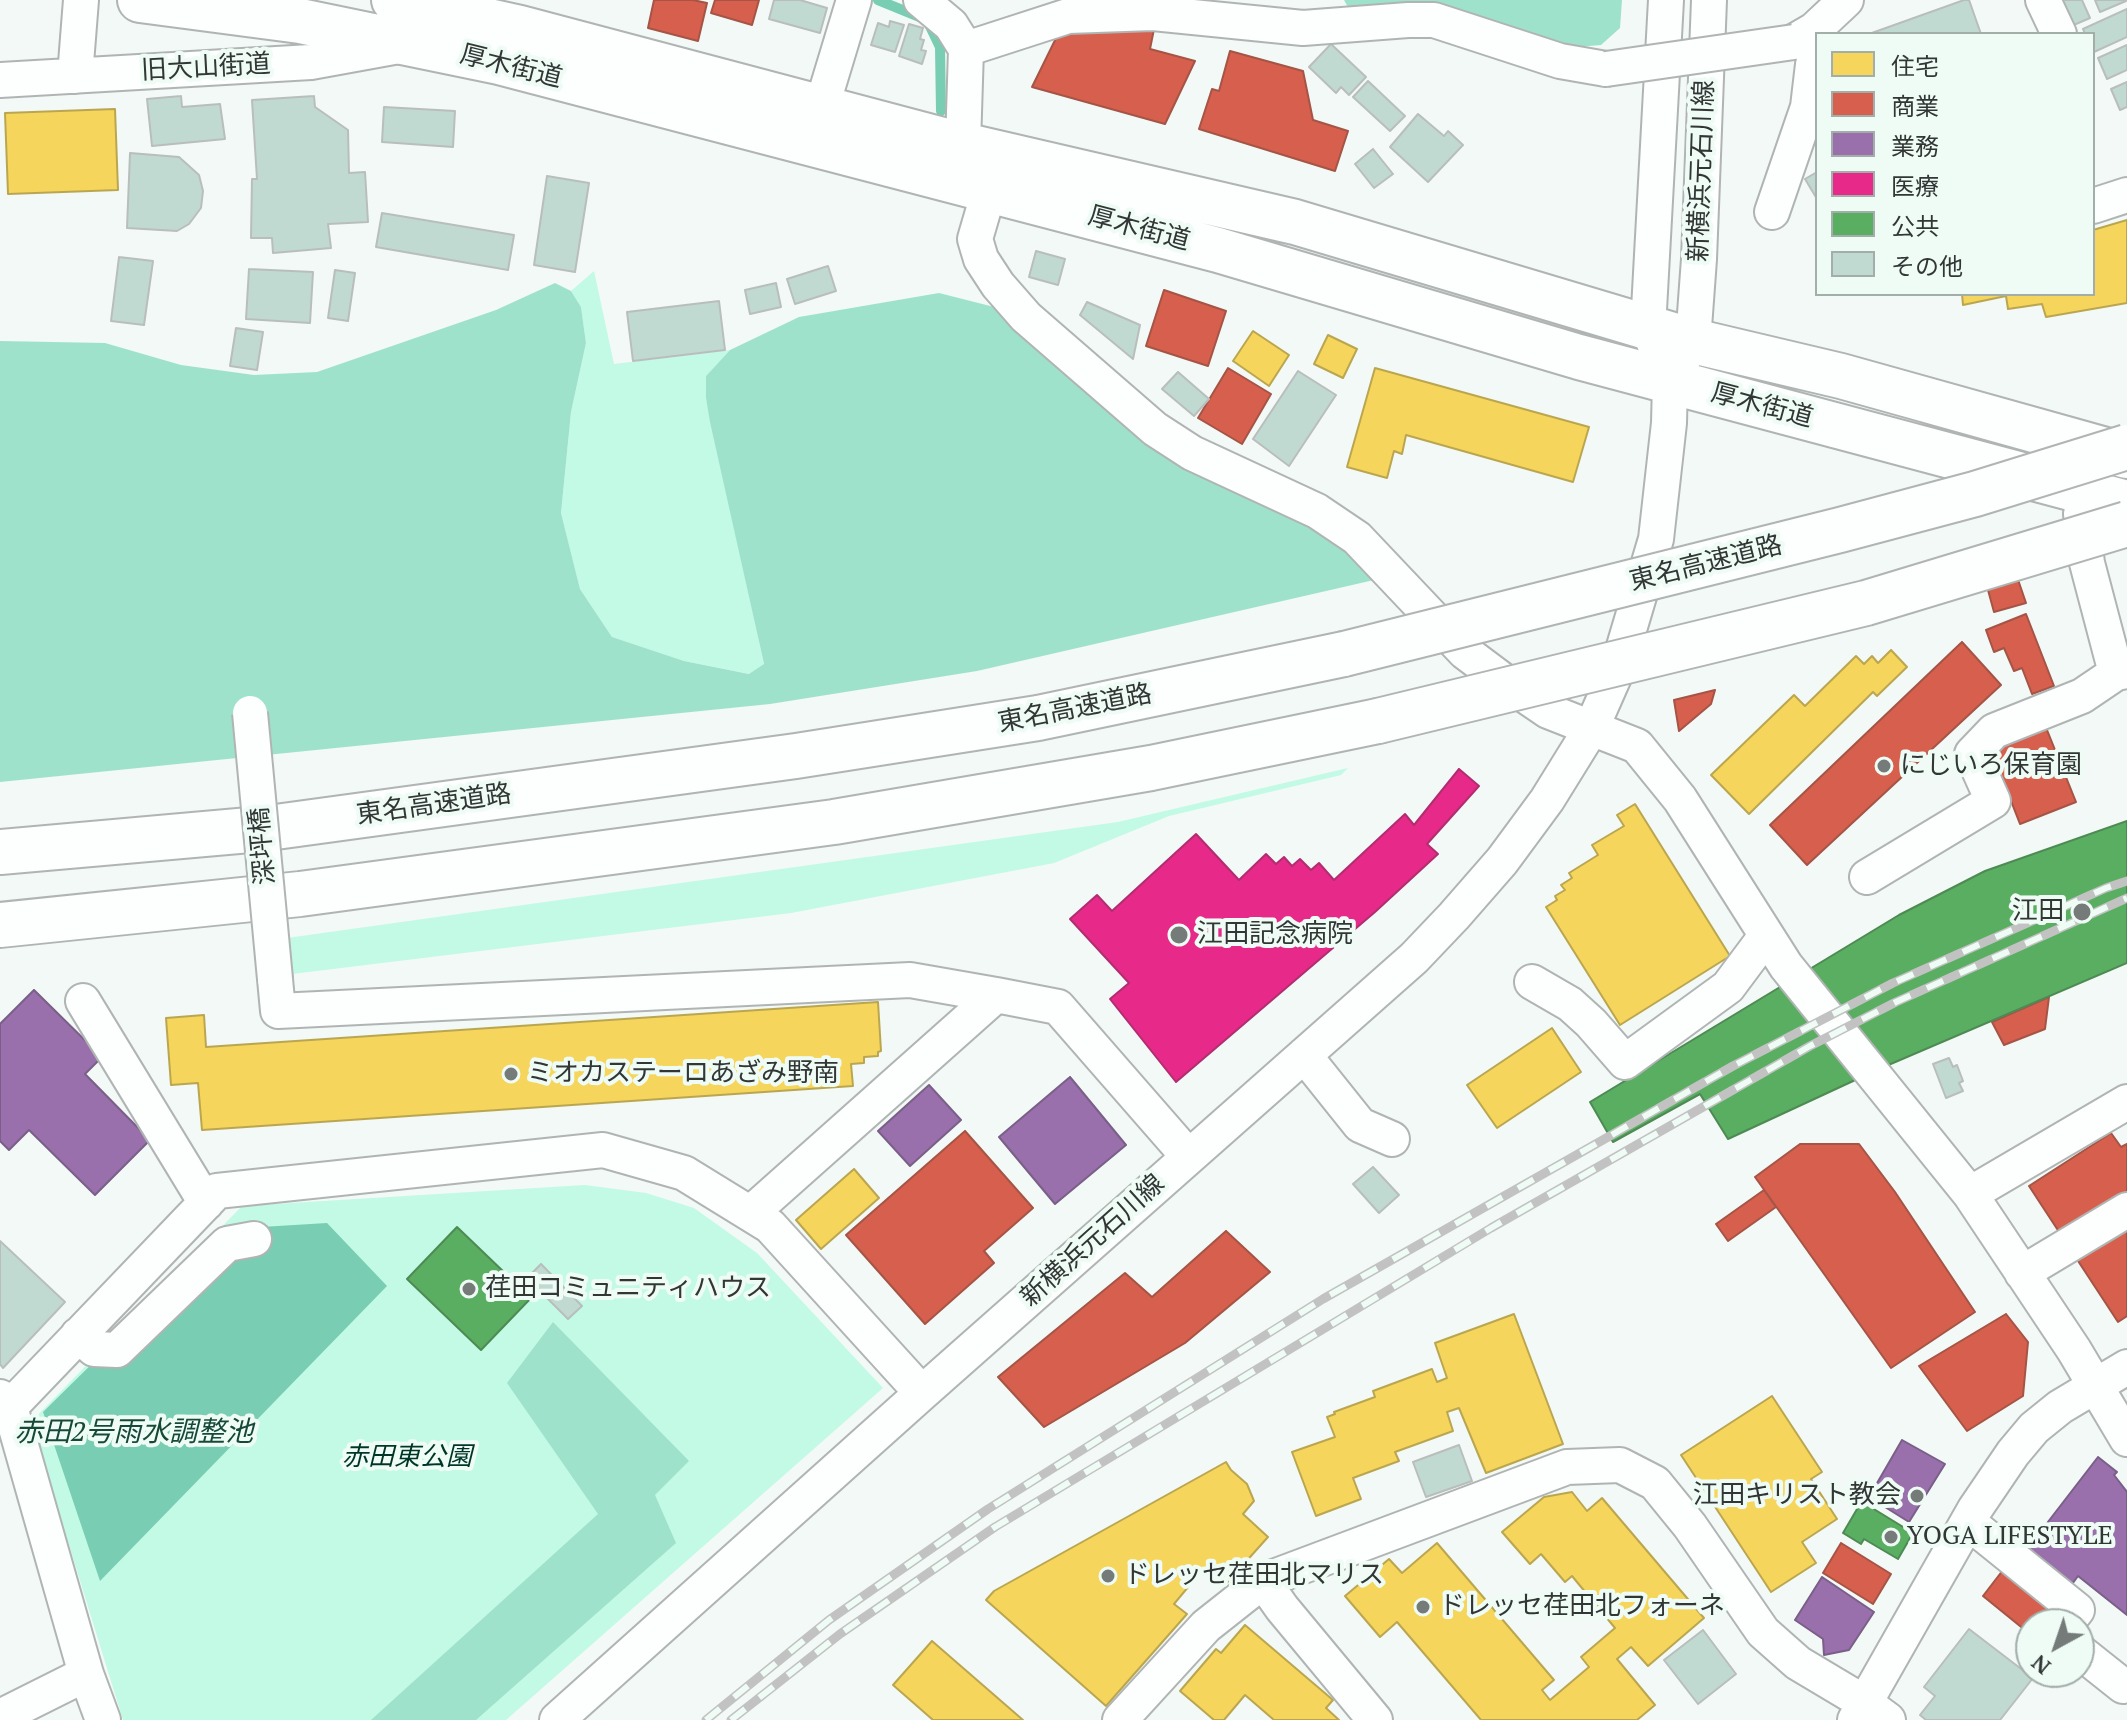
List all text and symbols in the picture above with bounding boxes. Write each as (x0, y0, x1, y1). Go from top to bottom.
legend (1815, 32, 2095, 296)
street label: 厚木街道 (457, 39, 565, 95)
street label: 旧大山街道 (140, 49, 272, 87)
text: 住宅 (1891, 50, 1939, 82)
street label: 新横浜元石川線 (1683, 80, 1721, 262)
text: 商業 (1891, 90, 1939, 122)
text: 業務 (1891, 130, 1939, 162)
text: 医療 (1891, 170, 1939, 202)
street label: 厚木街道 (1085, 200, 1193, 258)
text: 公共 (1891, 210, 1939, 242)
text: その他 (1891, 250, 1963, 282)
street label: 厚木街道 (1708, 377, 1816, 435)
street label: 東名高速道路 (1627, 530, 1785, 598)
street label: 東名高速道路 (995, 679, 1155, 739)
place label: にじいろ保育園 (1900, 750, 2082, 782)
marker: にじいろ保育園 (1875, 757, 1893, 775)
street label: 東名高速道路 (355, 779, 513, 831)
street label: 深坪橋 (244, 806, 282, 886)
place label: 江田 (2012, 896, 2064, 928)
marker: 江田 (2071, 901, 2093, 923)
place label: 江田記念病院 (1197, 919, 1353, 951)
marker: 江田記念病院 (1168, 924, 1190, 946)
place label: ミオカステーロあざみ野南 (527, 1058, 839, 1090)
marker: ミオカステーロあざみ野南 (502, 1065, 520, 1083)
street label: 新横浜元石川線 (1015, 1169, 1171, 1313)
place label: 荏田コミュニティハウス (485, 1273, 771, 1305)
marker: 荏田コミュニティハウス (460, 1280, 478, 1298)
water label: 赤田2号雨水調整池 (15, 1416, 253, 1450)
park label: 赤田東公園 (342, 1442, 472, 1474)
place label: 江田キリスト教会 (1693, 1480, 1901, 1512)
marker: 江田キリスト教会 (1908, 1487, 1926, 1505)
place label: YOGA LIFESTYLE (1907, 1521, 2113, 1553)
marker: YOGA LIFESTYLE (1882, 1528, 1900, 1546)
place label: ドレッセ荏田北マリス (1124, 1560, 1384, 1592)
marker: ドレッセ荏田北マリス (1099, 1567, 1117, 1585)
place label: ドレッセ荏田北フォーネ (1439, 1591, 1725, 1623)
marker: ドレッセ荏田北フォーネ (1414, 1598, 1432, 1616)
north arrow (2015, 1608, 2095, 1688)
text: N (2025, 1649, 2056, 1682)

